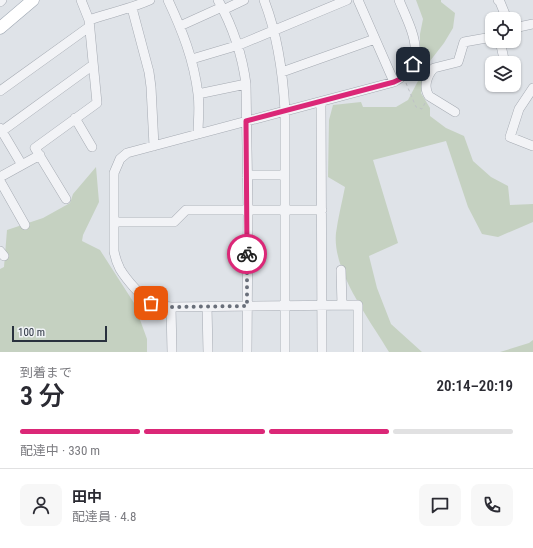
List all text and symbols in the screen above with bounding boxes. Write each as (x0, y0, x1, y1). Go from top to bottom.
map controls (485, 12, 521, 92)
button: locate (485, 12, 521, 48)
pin (396, 47, 430, 81)
icon: home (402, 53, 424, 75)
button: layers (485, 56, 521, 92)
courier (227, 234, 267, 274)
icon: bike (236, 243, 258, 265)
pin (134, 286, 168, 320)
icon: bag (140, 292, 162, 314)
scale bar (12, 324, 107, 343)
text: 100 m (18, 326, 45, 339)
text: 到着まで (20, 365, 72, 380)
text: 20:14–20:19 (436, 377, 513, 395)
text: 3 分 (20, 381, 65, 411)
text: 配達中 · 330 m (20, 443, 100, 458)
button: person (20, 484, 62, 526)
button: chat (419, 484, 461, 526)
button: phone (471, 484, 513, 526)
text: 田中 (72, 488, 102, 506)
text: 配達員 · 4.8 (72, 509, 136, 524)

